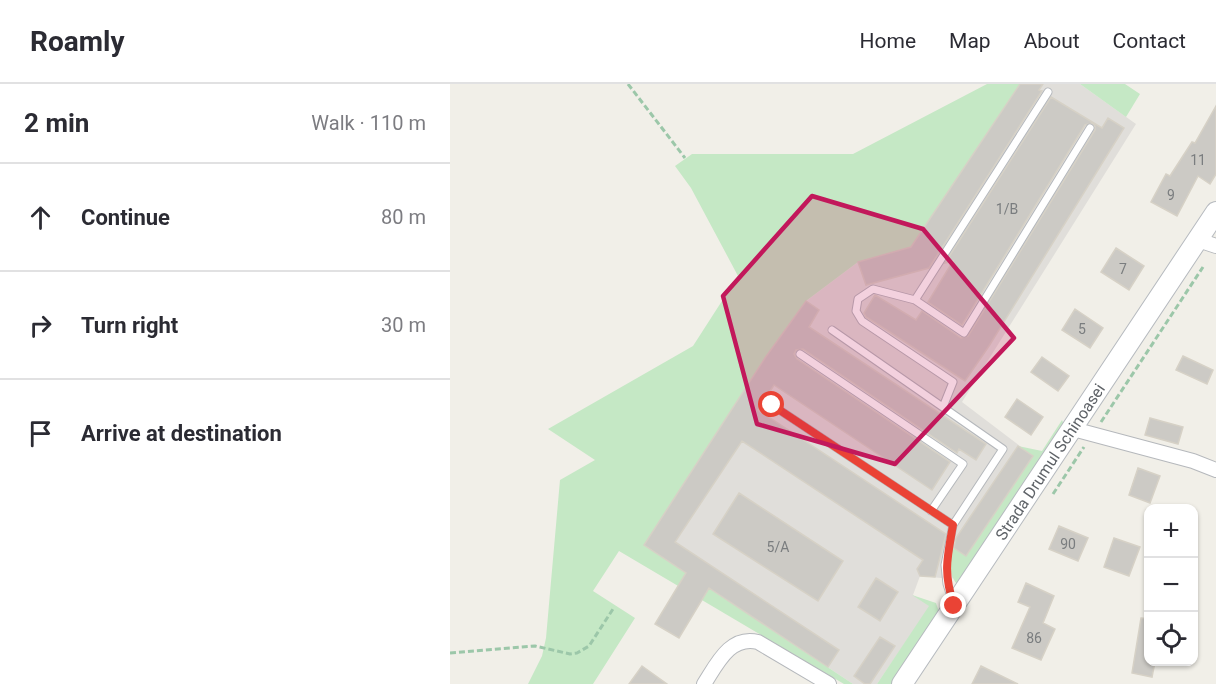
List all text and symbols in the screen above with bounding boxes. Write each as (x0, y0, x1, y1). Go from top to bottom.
text: Roamly (30, 25, 125, 58)
text: Home (860, 29, 916, 53)
text: Map (949, 29, 991, 53)
text: About (1024, 29, 1080, 53)
text: Contact (1113, 29, 1186, 53)
text: 2 min (24, 108, 89, 138)
text: Walk · 110 m (311, 111, 426, 135)
house number: 11 (1190, 152, 1206, 168)
house number: 9 (1167, 187, 1175, 203)
icon: ahead (24, 201, 57, 234)
house number: 1/B (996, 201, 1018, 217)
text: Continue (81, 205, 170, 230)
text: 80 m (381, 205, 426, 229)
house number: 7 (1119, 261, 1127, 277)
icon: right (24, 309, 57, 342)
text: Turn right (81, 313, 178, 338)
text: 30 m (381, 313, 426, 337)
house number: 5 (1078, 321, 1086, 337)
street label: Strada Drumul Schinoasei (991, 380, 1109, 543)
route start (758, 391, 784, 417)
icon: arrive (24, 417, 57, 450)
text: Arrive at destination (81, 421, 282, 446)
map controls (1144, 504, 1198, 666)
button: + (1144, 504, 1198, 558)
house number: 90 (1060, 536, 1076, 552)
house number: 5/A (767, 539, 789, 555)
button: − (1144, 558, 1198, 612)
route end (940, 592, 966, 618)
button: locate (1144, 612, 1198, 666)
house number: 86 (1026, 630, 1042, 646)

